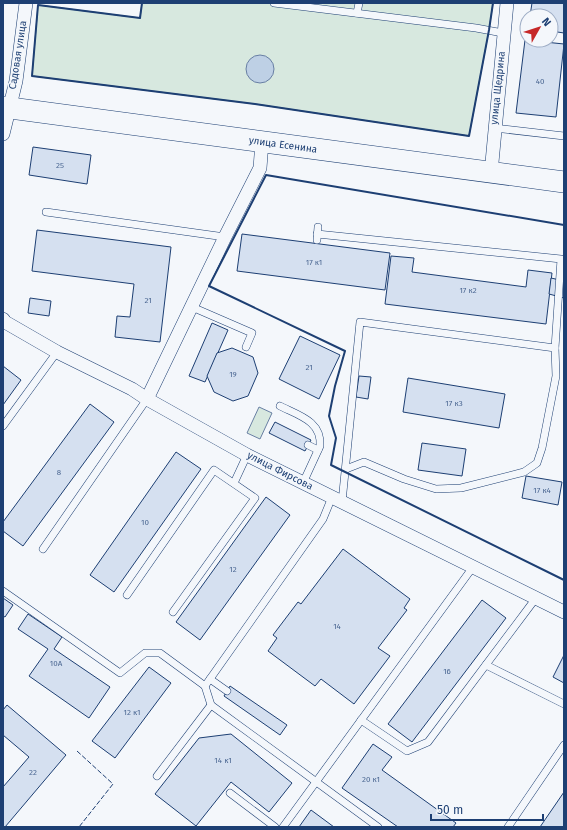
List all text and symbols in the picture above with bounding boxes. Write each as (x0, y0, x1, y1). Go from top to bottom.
north arrow (519, 8, 559, 48)
text: N (539, 15, 554, 29)
street label: Садовая улица (7, 20, 29, 90)
street label: улица Щедрина (488, 51, 508, 125)
house number: 40 (536, 77, 545, 86)
street label: улица Есенина (248, 134, 318, 156)
house number: 25 (56, 161, 64, 170)
house number: 17 к1 (306, 258, 322, 267)
house number: 17 к2 (459, 286, 477, 295)
house number: 21 (144, 296, 152, 305)
house number: 21 (305, 363, 313, 372)
house number: 19 (229, 370, 237, 379)
house number: 17 к3 (445, 399, 463, 408)
street label: улица Фирсова (245, 449, 315, 493)
house number: 8 (57, 468, 62, 477)
house number: 17 к4 (533, 486, 551, 495)
house number: 10 (141, 518, 149, 527)
house number: 12 (229, 565, 237, 574)
house number: 14 (333, 622, 342, 631)
house number: 10А (50, 659, 63, 668)
house number: 16 (443, 667, 451, 676)
house number: 12 к1 (123, 708, 141, 717)
house number: 14 к1 (214, 756, 232, 765)
house number: 22 (29, 768, 37, 777)
house number: 20 к1 (362, 775, 380, 784)
scale bar (431, 796, 543, 822)
text: 50 m (437, 803, 463, 817)

